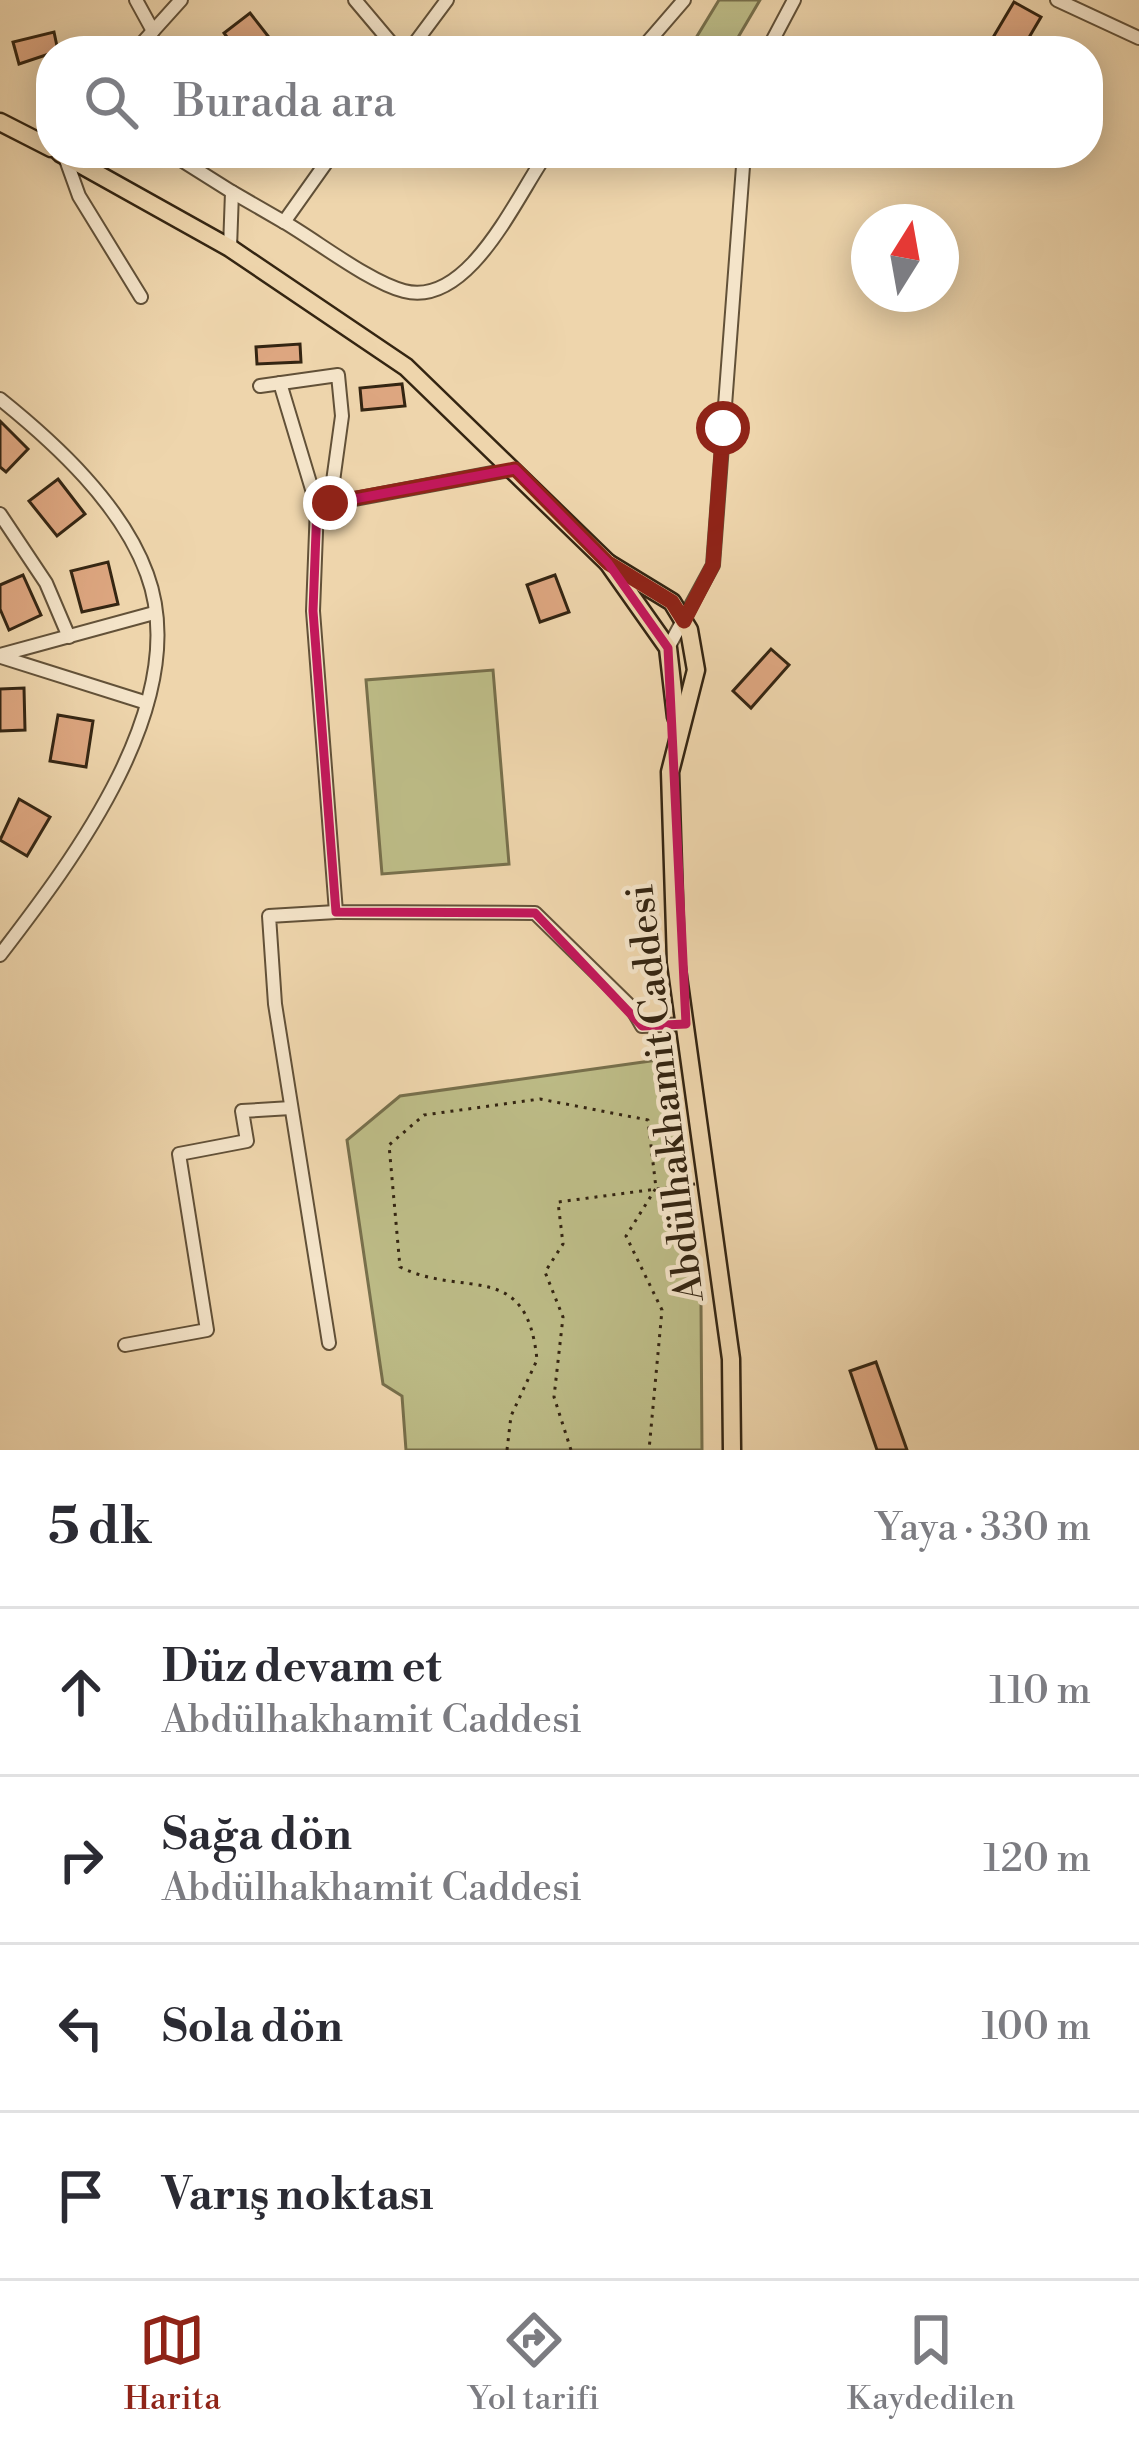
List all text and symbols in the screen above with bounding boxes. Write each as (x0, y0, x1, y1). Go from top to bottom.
search box (36, 36, 1103, 168)
icon: search (78, 69, 144, 135)
text: Burada ara (174, 74, 396, 131)
north arrow (851, 204, 959, 312)
route start (696, 401, 750, 455)
route end (303, 476, 357, 530)
street label: Abdülhakhamit Caddesi (616, 882, 716, 1305)
text: 5 dk (48, 1496, 151, 1560)
text: Yaya · 330 m (876, 1504, 1091, 1553)
text: Düz devam et (162, 1639, 442, 1696)
icon: ahead (48, 1659, 114, 1725)
text: 110 m (989, 1667, 1091, 1716)
text: Abdülhakhamit Caddesi (162, 1696, 582, 1745)
text: Sağa dön (162, 1807, 352, 1864)
icon: right (48, 1827, 114, 1893)
text: 120 m (983, 1835, 1091, 1884)
text: Abdülhakhamit Caddesi (162, 1864, 582, 1913)
icon: left (48, 1995, 114, 2061)
text: Sola dön (162, 1999, 343, 2056)
text: 100 m (982, 2003, 1091, 2052)
icon: arrive (48, 2163, 114, 2229)
text: Varış noktası (162, 2167, 434, 2224)
tab: Harita (124, 2307, 221, 2420)
tab: Yol tarifi (468, 2307, 599, 2420)
tab: Kaydedilen (847, 2307, 1015, 2420)

